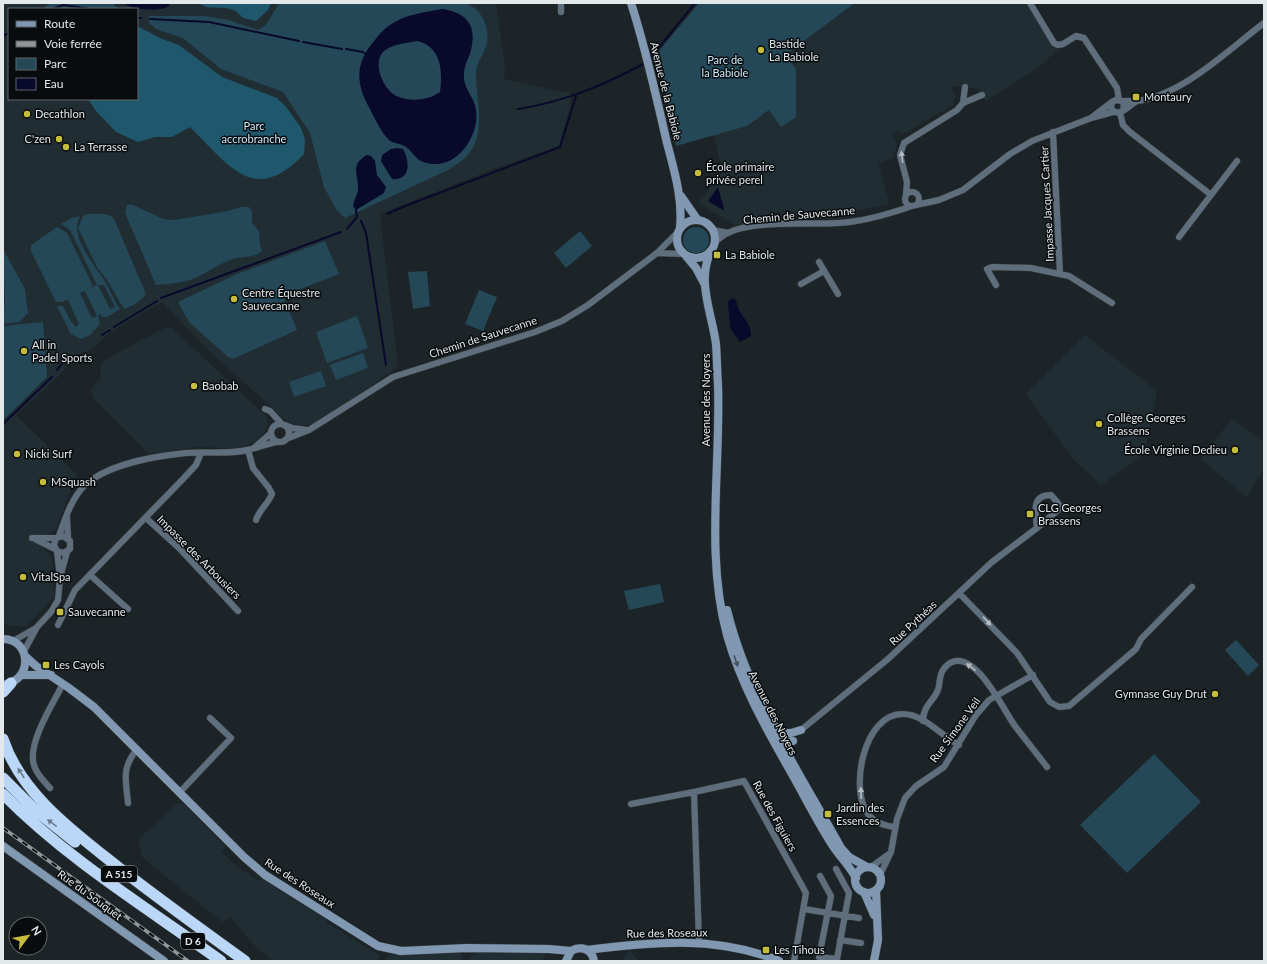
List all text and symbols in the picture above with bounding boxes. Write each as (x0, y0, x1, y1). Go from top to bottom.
legend (8, 8, 138, 100)
text: Route (44, 16, 75, 31)
text: Voie ferrée (44, 36, 102, 51)
place label: Bastide La Babiole (769, 37, 819, 63)
street label: Avenue de la Babiole (648, 40, 685, 142)
marker: Bastide La Babiole (756, 45, 766, 55)
park label: Parc de la Babiole (702, 53, 749, 79)
text: Parc (44, 56, 67, 71)
text: Eau (44, 76, 64, 91)
place label: Montaury (1144, 90, 1192, 103)
marker: Montaury (1131, 92, 1141, 102)
place label: Decathlon (35, 107, 85, 120)
marker: Decathlon (22, 109, 32, 119)
park label: Parc accrobranche (222, 119, 287, 145)
place label: C'zen (25, 132, 51, 145)
marker: C'zen (54, 134, 64, 144)
place label: La Terrasse (74, 140, 127, 153)
marker: La Terrasse (61, 142, 71, 152)
street label: Impasse Jacques Cartier (1037, 146, 1056, 262)
one-way arrow (899, 151, 905, 163)
place label: École primaire privée perel (706, 160, 774, 186)
marker: École primaire privée perel (693, 168, 703, 178)
street label: Chemin de Sauvecanne (742, 203, 856, 226)
place label: La Babiole (725, 248, 775, 261)
marker: La Babiole (712, 250, 722, 260)
place label: Centre Équestre Sauvecanne (242, 286, 320, 312)
marker: Centre Équestre Sauvecanne (229, 294, 239, 304)
street label: Chemin de Sauvecanne (427, 313, 538, 360)
place label: All in Padel Sports (32, 338, 92, 364)
marker: All in Padel Sports (19, 346, 29, 356)
street label: Avenue des Noyers (699, 353, 712, 447)
place label: Baobab (202, 379, 239, 392)
marker: Baobab (189, 381, 199, 391)
place label: Collège Georges Brassens (1107, 411, 1186, 437)
marker: Collège Georges Brassens (1094, 419, 1104, 429)
place label: École Virginie Dedieu (1124, 443, 1227, 456)
marker: École Virginie Dedieu (1230, 445, 1240, 455)
place label: Nicki Surf (25, 447, 72, 460)
marker: Nicki Surf (12, 449, 22, 459)
place label: MSquash (51, 475, 96, 488)
marker: MSquash (38, 477, 48, 487)
place label: CLG Georges Brassens (1038, 501, 1102, 527)
marker: CLG Georges Brassens (1025, 509, 1035, 519)
street label: Impasse des Arbousiers (155, 512, 244, 601)
place label: VitalSpa (31, 570, 71, 583)
marker: VitalSpa (18, 572, 28, 582)
street label: Rue Pythéas (886, 597, 939, 648)
place label: Sauvecanne (68, 605, 126, 618)
marker: Sauvecanne (55, 607, 65, 617)
one-way arrow (982, 615, 991, 626)
one-way arrow (733, 655, 739, 667)
place label: Les Cayols (54, 658, 105, 671)
marker: Les Cayols (41, 660, 51, 670)
one-way arrow (965, 662, 976, 671)
street label: Avenue des Noyers (747, 668, 800, 757)
place label: Gymnase Guy Drut (1115, 687, 1207, 700)
marker: Gymnase Guy Drut (1210, 689, 1220, 699)
street label: Rue Simone Veil (927, 695, 983, 765)
one-way arrow (17, 768, 25, 778)
street label: Rue des Figuiers (751, 778, 800, 854)
one-way arrow (858, 787, 864, 800)
place label: Jardin des Essences (836, 801, 884, 827)
marker: Jardin des Essences (823, 809, 833, 819)
one-way arrow (46, 819, 57, 828)
street label: Rue des Roseaux (263, 855, 338, 910)
road number: A 515 (101, 866, 137, 882)
street label: Rue du Souquet (55, 867, 125, 922)
north arrow (8, 916, 48, 956)
text: N (29, 923, 45, 937)
street label: Rue des Roseaux (626, 925, 708, 940)
road number: D 6 (181, 933, 205, 949)
place label: Les Tihous (774, 943, 825, 956)
marker: Les Tihous (761, 945, 771, 955)

